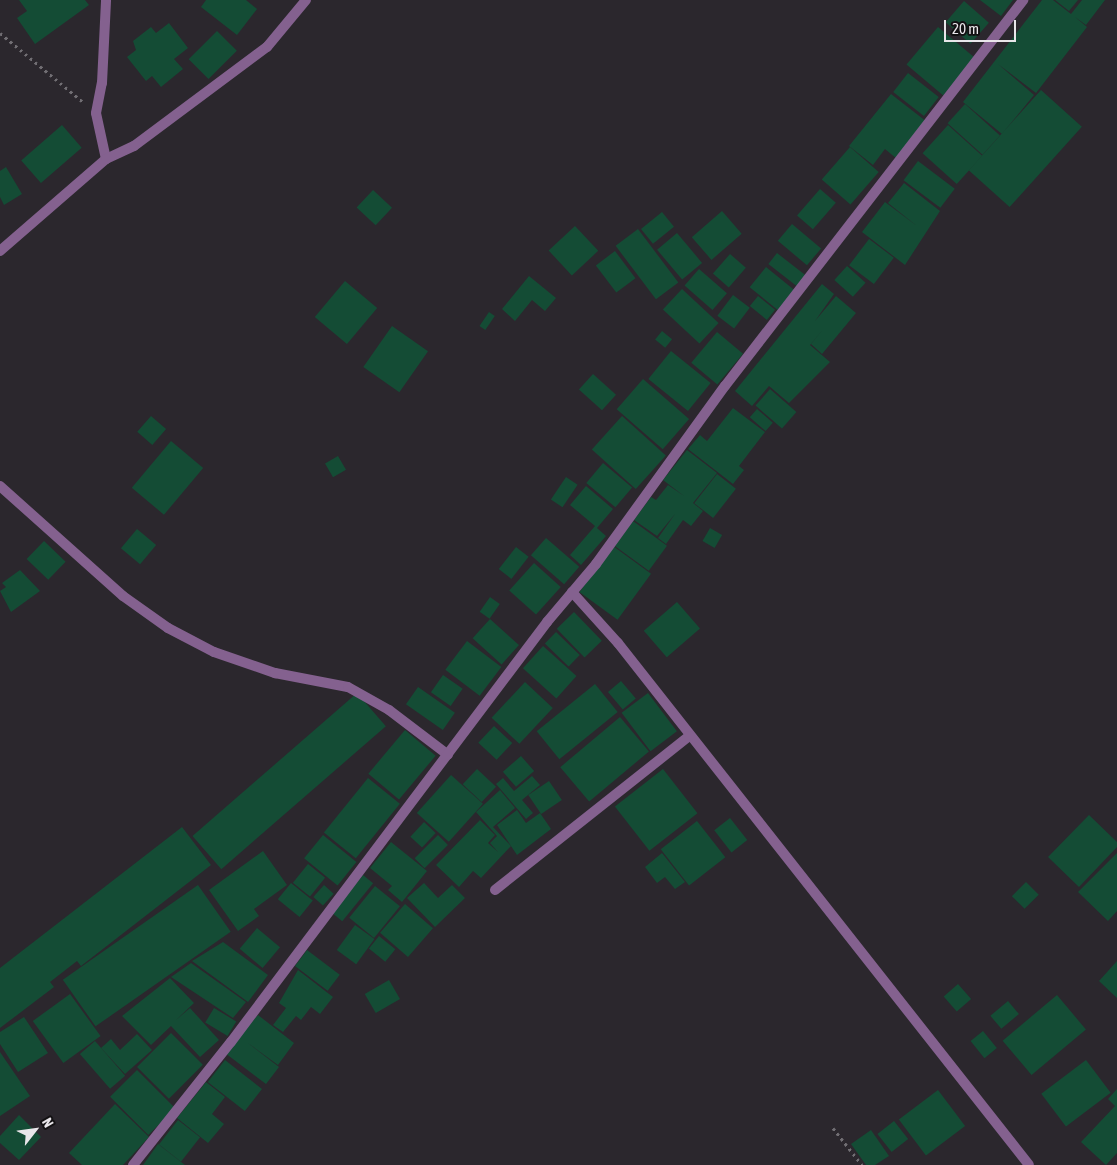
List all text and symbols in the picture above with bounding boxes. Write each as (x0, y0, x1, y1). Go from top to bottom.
scale bar (947, 10, 1020, 42)
text: 20 m (952, 20, 979, 37)
north arrow (10, 1105, 60, 1155)
text: N (39, 1115, 57, 1130)

